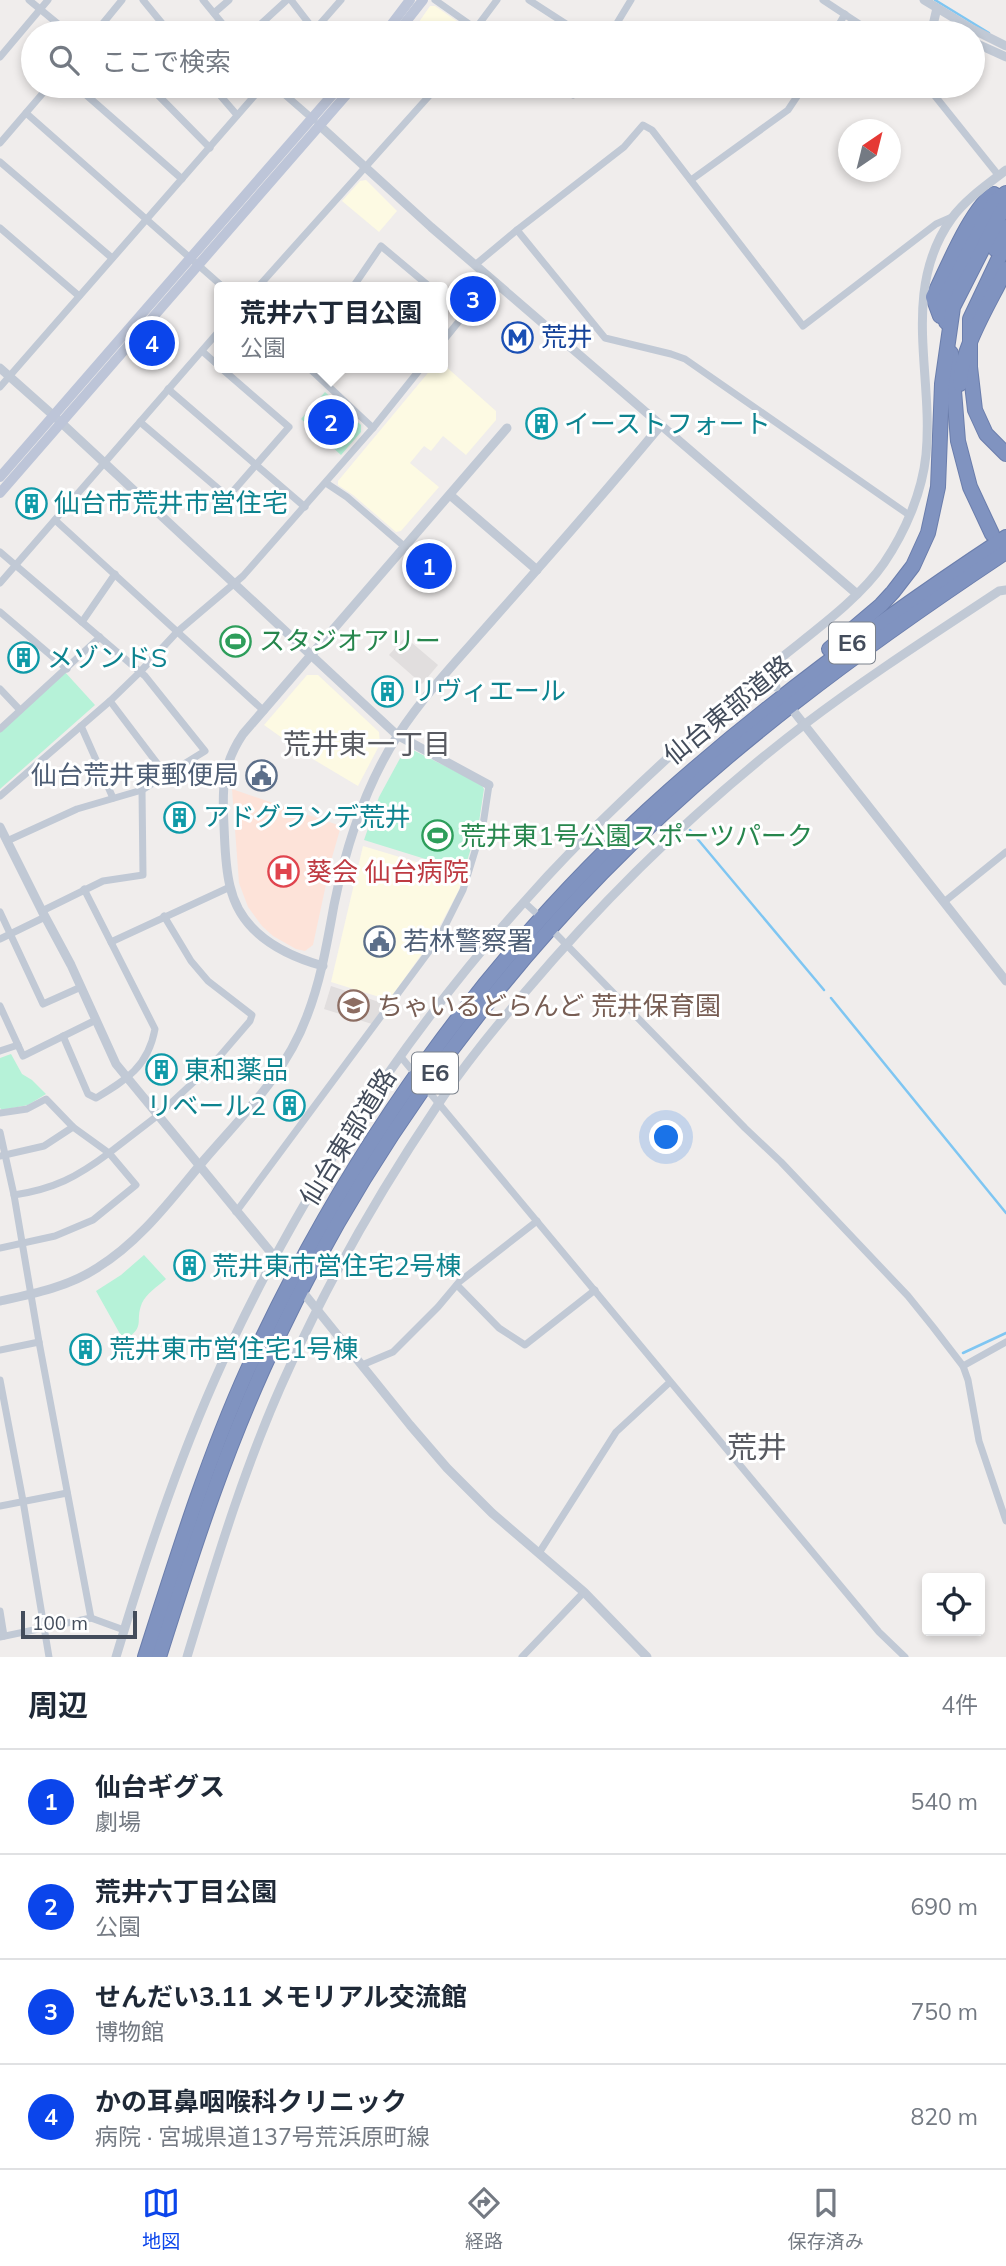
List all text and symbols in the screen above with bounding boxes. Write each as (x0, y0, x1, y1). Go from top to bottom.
search box (21, 21, 985, 98)
icon: search (45, 41, 83, 79)
text: ここで検索 (101, 45, 231, 78)
north arrow (838, 119, 901, 182)
pin: 3 (450, 273, 496, 325)
popup (214, 282, 448, 373)
text: 荒井六丁目公園 (240, 296, 422, 329)
pin: 4 (129, 317, 175, 369)
metro station icon: 荒井 (501, 320, 535, 354)
place label: 荒井 (541, 320, 593, 353)
text: 公園 (240, 333, 286, 362)
pin: 2 (308, 396, 354, 448)
building icon: イーストフォート (524, 407, 558, 441)
place label: イーストフォート (564, 407, 771, 440)
building icon: 仙台市荒井市営住宅 (14, 486, 48, 520)
place label: 仙台市荒井市営住宅 (54, 486, 288, 519)
pin: 1 (406, 540, 452, 592)
road number: E6 (829, 622, 875, 664)
sports icon: スタジオアリー (219, 624, 253, 658)
place label: スタジオアリー (259, 624, 441, 657)
building icon: メゾンドS (7, 641, 41, 675)
place label: メゾンドS (47, 641, 167, 674)
street label: 仙台東部道路 (657, 648, 799, 772)
building icon: リヴィエール (370, 674, 404, 708)
place label: リヴィエール (410, 674, 566, 707)
district label: 荒井東一丁目 (283, 726, 451, 761)
place label: 仙台荒井東郵便局 (31, 758, 239, 791)
public building icon: 仙台荒井東郵便局 (245, 758, 279, 792)
building icon: アドグランデ荒井 (163, 800, 197, 834)
place label: アドグランデ荒井 (203, 800, 411, 833)
sports icon: 荒井東1号公園スポーツパーク (420, 819, 454, 853)
place label: 荒井東1号公園スポーツパーク (460, 819, 813, 852)
hospital icon: 葵会 仙台病院 (266, 855, 300, 889)
place label: 葵会 仙台病院 (306, 855, 469, 888)
public building icon: 若林警察署 (363, 924, 397, 958)
place label: 若林警察署 (403, 924, 533, 957)
school or university icon: ちゃいるどらんど 荒井保育園 (337, 989, 371, 1023)
place label: ちゃいるどらんど 荒井保育園 (377, 989, 721, 1022)
road number: E6 (412, 1052, 458, 1093)
building icon: 東和薬品 (144, 1053, 178, 1087)
place label: 東和薬品 (184, 1053, 288, 1086)
street label: 仙台東部道路 (292, 1062, 403, 1212)
place label: リベール2 (146, 1089, 266, 1122)
building icon: リベール2 (272, 1089, 306, 1123)
your location (649, 1120, 683, 1154)
building icon: 荒井東市営住宅2号棟 (172, 1249, 206, 1283)
place label: 荒井東市営住宅2号棟 (212, 1249, 462, 1282)
building icon: 荒井東市営住宅1号棟 (69, 1332, 103, 1366)
place label: 荒井東市営住宅1号棟 (109, 1332, 359, 1365)
district label: 荒井 (727, 1428, 787, 1466)
map controls (922, 1573, 985, 1636)
button: locate (922, 1573, 985, 1636)
scale bar (21, 1608, 136, 1640)
text: 100 m (32, 1611, 88, 1635)
text: 周辺 (28, 1686, 88, 1724)
text: 4件 (941, 1690, 978, 1719)
text: 仙台ギグス (95, 1770, 225, 1803)
text: 1 (44, 1787, 58, 1816)
text: 540 m (910, 1787, 978, 1816)
text: 劇場 (95, 1807, 141, 1836)
text: 荒井六丁目公園 (95, 1875, 277, 1908)
text: 2 (44, 1892, 58, 1921)
text: 690 m (910, 1892, 978, 1921)
text: 公園 (95, 1912, 141, 1941)
text: せんだい3.11 メモリアル交流館 (95, 1980, 467, 2013)
text: 3 (44, 1997, 58, 2026)
text: 750 m (910, 1997, 978, 2026)
text: 博物館 (95, 2017, 164, 2046)
text: かの耳鼻咽喉科クリニック (95, 2085, 407, 2118)
text: 4 (44, 2102, 58, 2131)
text: 820 m (910, 2102, 978, 2131)
text: 病院 · 宮城県道137号荒浜原町線 (95, 2122, 430, 2151)
tab: 地図 (142, 2184, 180, 2253)
tab: 経路 (465, 2184, 503, 2253)
tab: 保存済み (788, 2184, 864, 2253)

